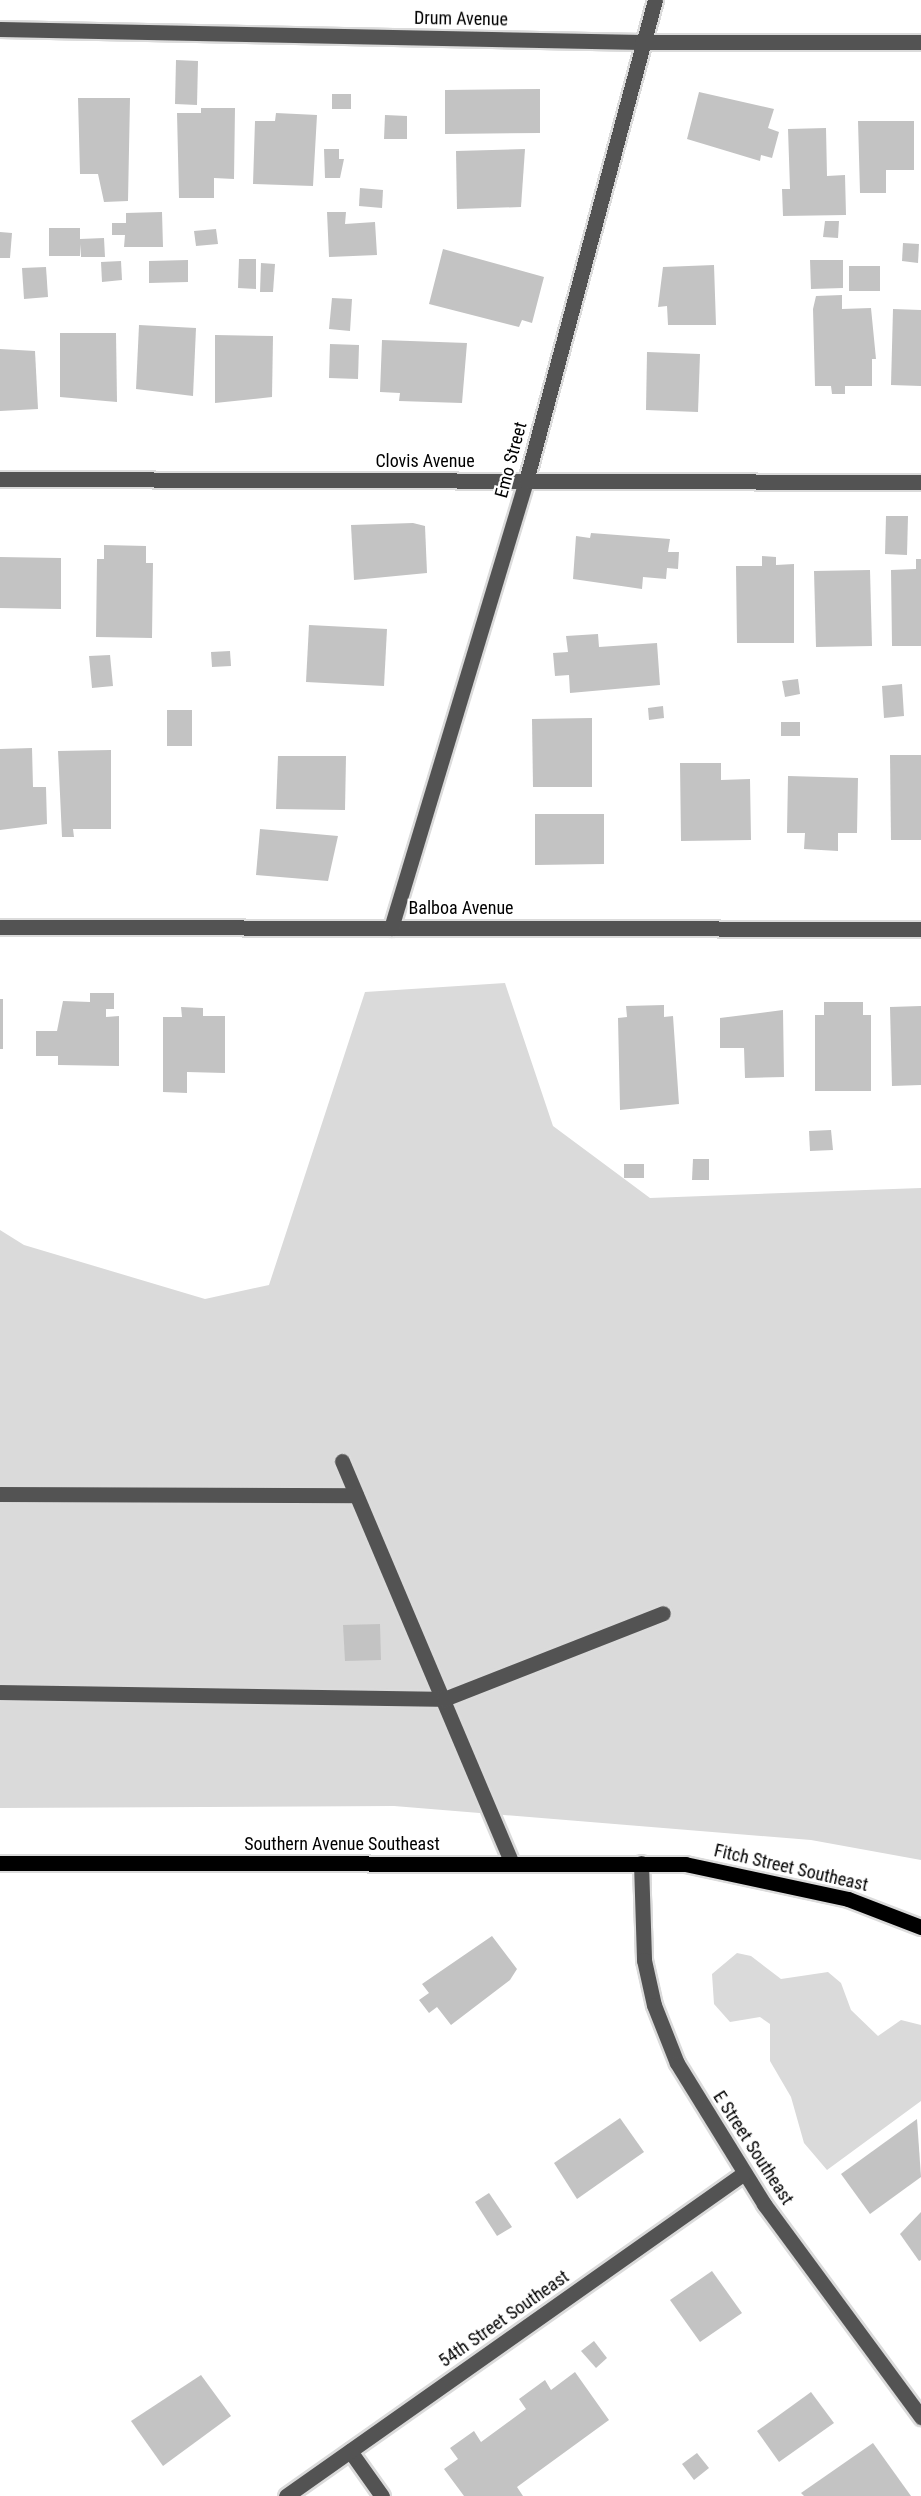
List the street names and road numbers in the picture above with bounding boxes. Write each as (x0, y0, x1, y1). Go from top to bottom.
street label: Drum Avenue (414, 7, 508, 31)
street label: Emo Street (490, 420, 532, 500)
street label: Clovis Avenue (375, 450, 475, 472)
street label: Balboa Avenue (408, 897, 514, 919)
street label: Southern Avenue Southeast (244, 1833, 440, 1855)
street label: Fitch Street Southeast (712, 1840, 870, 1896)
street label: E Street Southeast (708, 2087, 798, 2209)
street label: 54th Street Southeast (435, 2266, 573, 2372)

